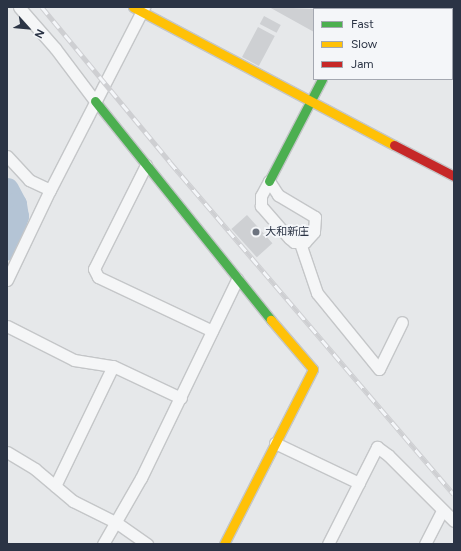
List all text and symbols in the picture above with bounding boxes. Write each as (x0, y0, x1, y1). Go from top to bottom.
north arrow (8, 8, 48, 48)
legend (313, 8, 453, 80)
text: Fast (351, 17, 374, 31)
text: N (31, 27, 47, 40)
text: Slow (351, 37, 377, 51)
text: Jam (351, 57, 374, 71)
place label: 大和新庄 (265, 225, 309, 239)
marker: 大和新庄 (250, 226, 262, 238)

